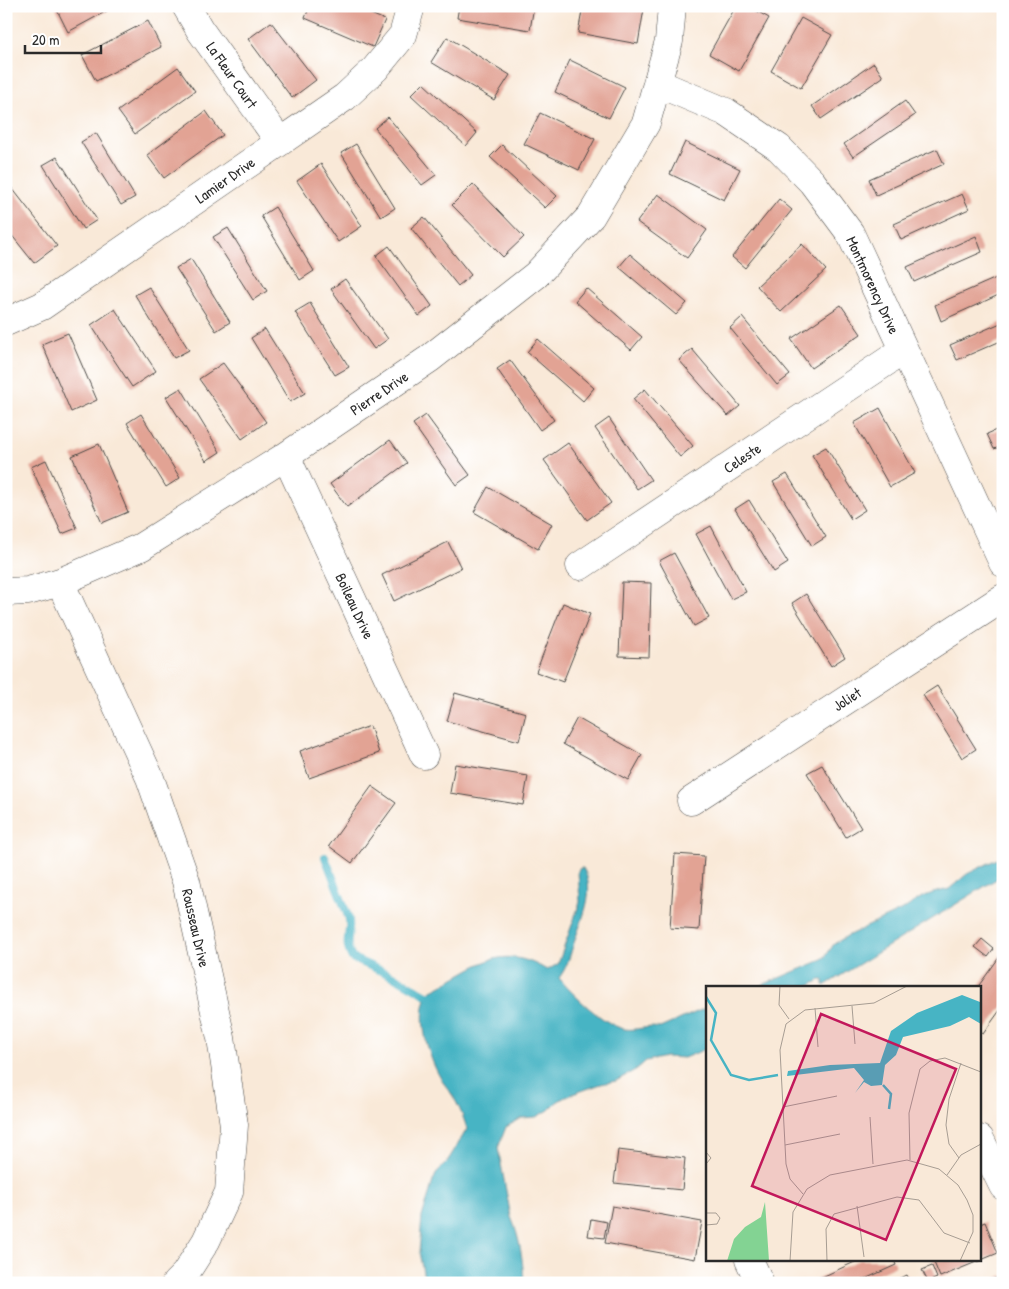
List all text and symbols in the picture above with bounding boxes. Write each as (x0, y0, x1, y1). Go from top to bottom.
scale bar (25, 22, 101, 54)
text: 20 m (32, 29, 59, 50)
street label: La Fleur Court (201, 37, 263, 113)
street label: Lamier Drive (191, 152, 259, 208)
street label: Montmorency Drive (841, 233, 905, 337)
street label: Pierre Drive (346, 366, 412, 420)
street label: Celeste (719, 438, 765, 478)
street label: Boileau Drive (331, 570, 379, 642)
street label: Joliet (829, 682, 866, 716)
street label: Rousseau Drive (177, 887, 215, 969)
inset map (706, 986, 982, 1262)

